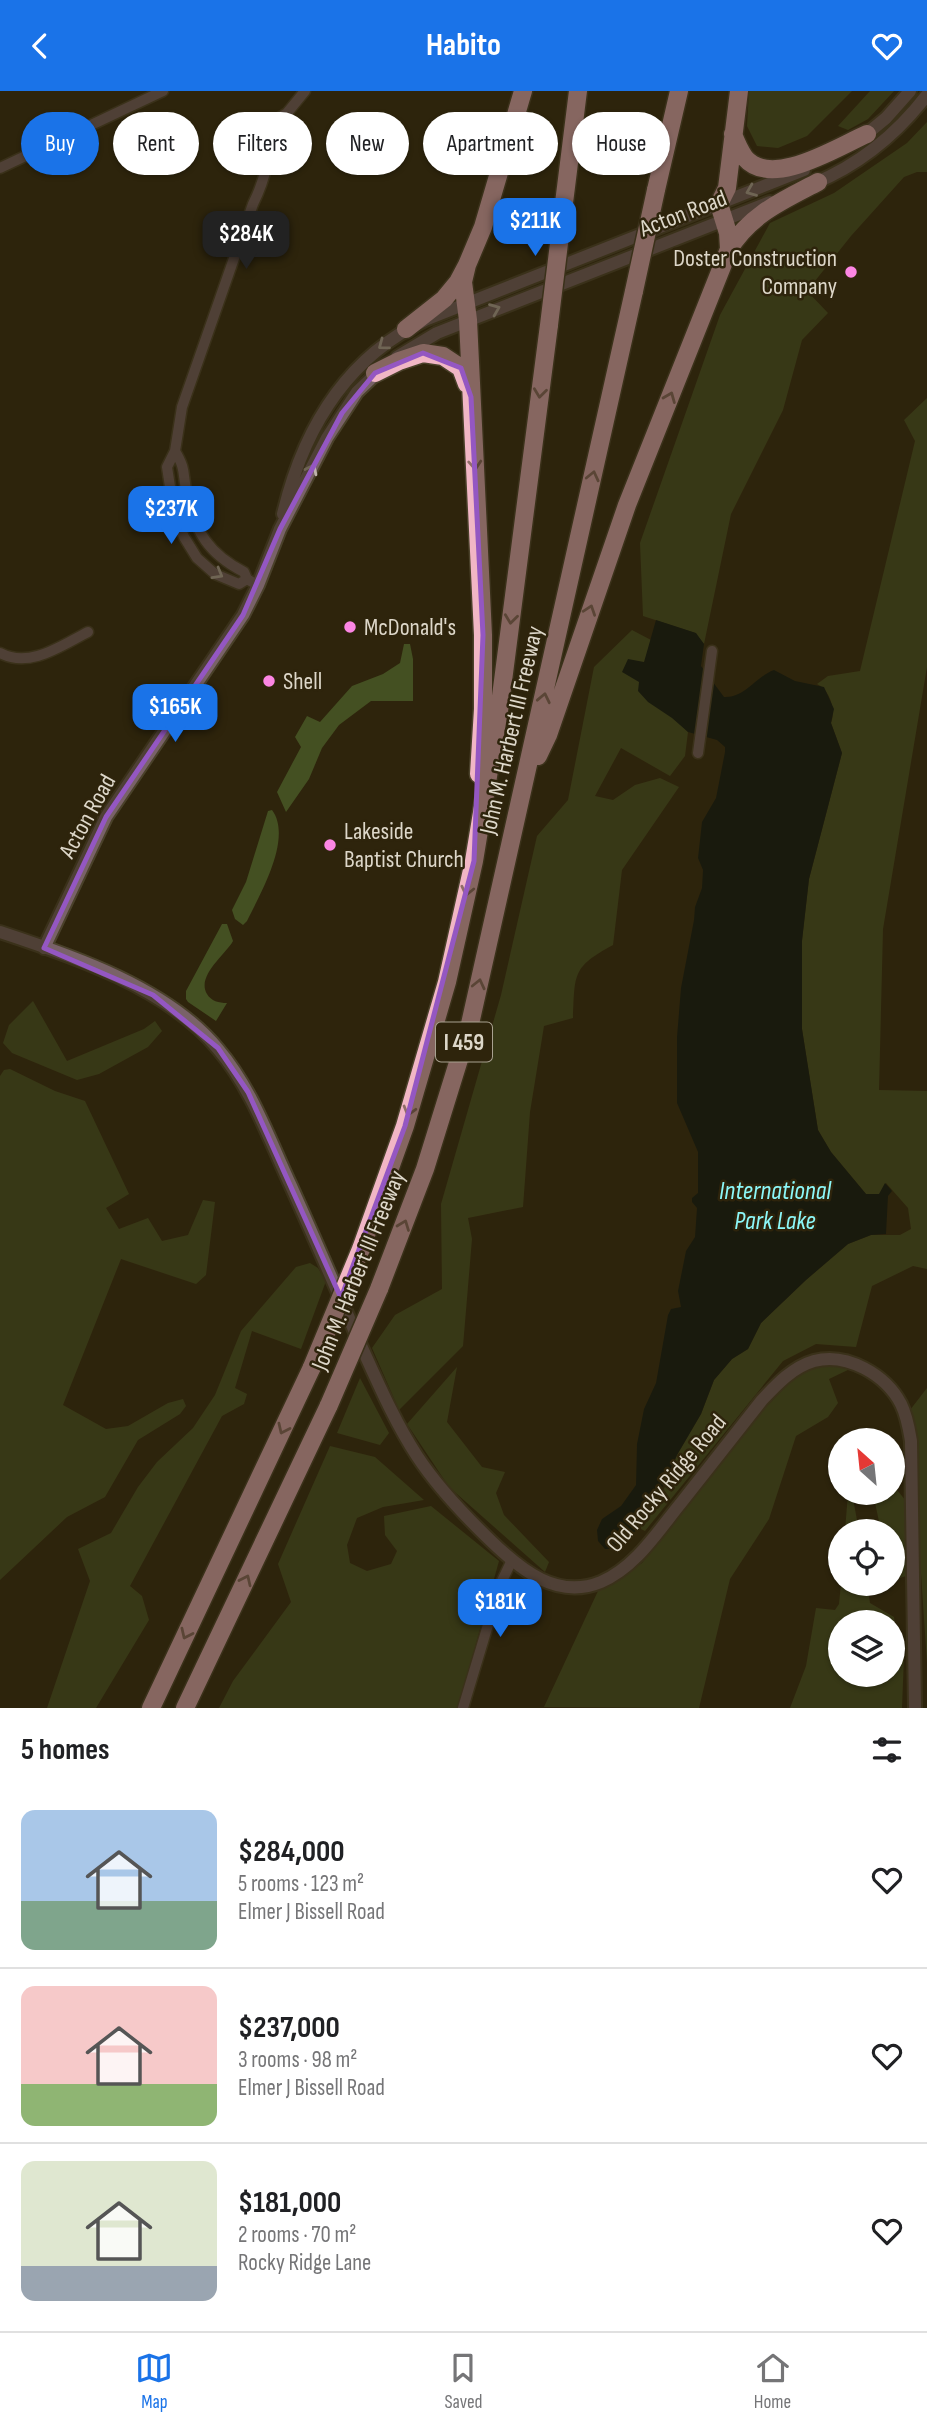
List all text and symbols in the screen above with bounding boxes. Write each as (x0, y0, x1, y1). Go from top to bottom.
text: Habito (426, 26, 501, 65)
icon: back (21, 27, 59, 65)
icon: heart (868, 27, 906, 65)
chip: Buy (21, 112, 99, 175)
chip: Rent (113, 112, 199, 175)
chip: Filters (213, 112, 312, 175)
chip: New (326, 112, 409, 175)
chip: Apartment (423, 112, 558, 175)
chip: House (572, 112, 670, 175)
one-way arrow (745, 183, 757, 197)
street label: Acton Road (634, 184, 731, 244)
pin: $211K (486, 199, 584, 258)
text: $211K (509, 207, 561, 235)
pin: $284K (197, 211, 295, 271)
text: $284K (218, 220, 274, 248)
place label: Doster Construction Company (673, 244, 837, 301)
marker: Doster Construction Company (843, 264, 859, 280)
one-way arrow (488, 304, 500, 318)
one-way arrow (379, 336, 391, 349)
one-way arrow (533, 387, 548, 399)
one-way arrow (661, 391, 675, 403)
one-way arrow (467, 460, 482, 471)
one-way arrow (304, 464, 318, 476)
one-way arrow (585, 470, 599, 482)
pin: $237K (122, 487, 220, 546)
text: $237K (144, 495, 198, 523)
one-way arrow (211, 566, 224, 579)
one-way arrow (582, 604, 596, 616)
place label: McDonald's (364, 613, 456, 642)
one-way arrow (504, 613, 519, 624)
marker: McDonald's (342, 619, 358, 635)
street label: John M. Harbert III Freeway (473, 623, 550, 838)
place label: Shell (283, 667, 322, 696)
marker: Shell (261, 673, 277, 689)
pin: $165K (126, 685, 224, 744)
one-way arrow (535, 692, 550, 704)
text: $165K (148, 693, 202, 721)
street label: Acton Road (52, 769, 122, 864)
place label: Lakeside Baptist Church (344, 817, 464, 874)
marker: Lakeside Baptist Church (322, 837, 338, 853)
one-way arrow (461, 885, 475, 897)
one-way arrow (470, 979, 485, 991)
road number: I 459 (436, 1023, 492, 1061)
one-way arrow (403, 1105, 418, 1117)
street label: John M. Harbert III Freeway (305, 1166, 412, 1375)
water label: International Park Lake (719, 1176, 832, 1237)
one-way arrow (395, 1219, 409, 1231)
street label: Old Rocky Ridge Road (600, 1408, 733, 1558)
one-way arrow (277, 1422, 291, 1434)
north arrow (828, 1428, 905, 1505)
map controls (828, 1428, 905, 1687)
button: locate (828, 1519, 905, 1596)
one-way arrow (238, 1575, 252, 1587)
pin: $181K (451, 1579, 549, 1639)
text: $181K (474, 1588, 526, 1616)
button: layers (828, 1610, 905, 1687)
one-way arrow (180, 1627, 194, 1640)
icon: filters (868, 1731, 906, 1769)
text: 5 homes (21, 1732, 110, 1768)
text: $284,000 (238, 1834, 344, 1870)
icon: home (77, 1838, 161, 1922)
icon: heart (868, 1861, 906, 1899)
text: 5 rooms · 123 m² (238, 1870, 364, 1898)
text: Elmer J Bissell Road (238, 1898, 385, 1926)
text: $237,000 (238, 2010, 340, 2046)
icon: home (77, 2014, 161, 2098)
icon: heart (868, 2037, 906, 2075)
text: 3 rooms · 98 m² (238, 2046, 357, 2074)
text: Elmer J Bissell Road (238, 2074, 385, 2102)
text: $181,000 (238, 2185, 341, 2221)
icon: home (77, 2189, 161, 2273)
icon: heart (868, 2212, 906, 2250)
text: 2 rooms · 70 m² (238, 2221, 356, 2249)
text: Rocky Ridge Lane (238, 2249, 371, 2277)
tab: Map (135, 2349, 173, 2414)
tab: Saved (444, 2349, 483, 2414)
tab: Home (754, 2349, 792, 2414)

